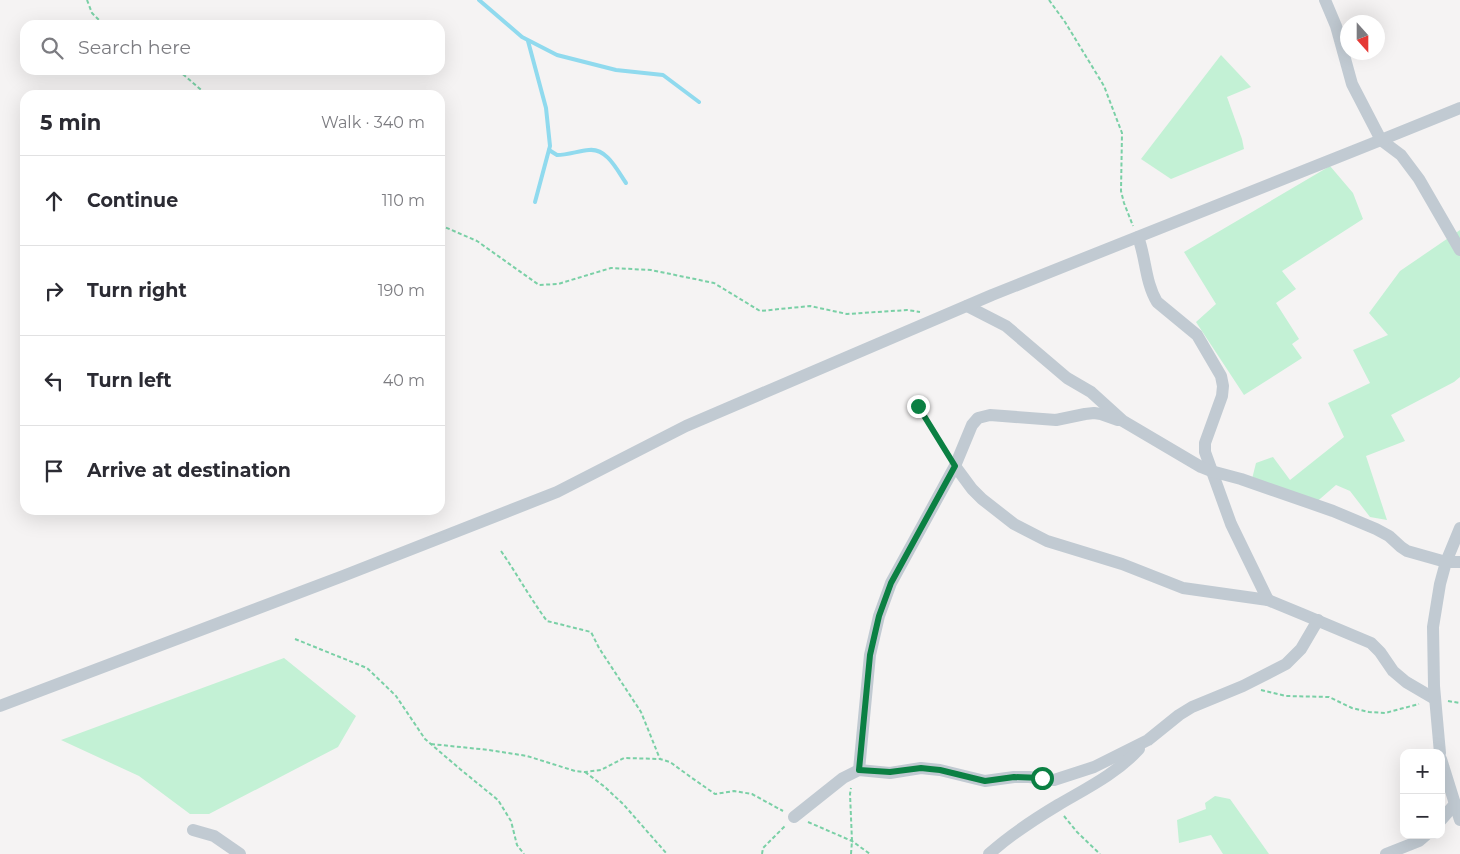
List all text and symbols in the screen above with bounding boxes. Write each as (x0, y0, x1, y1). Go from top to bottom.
north arrow (1340, 15, 1385, 60)
search box (20, 20, 445, 75)
icon: search (38, 34, 66, 62)
text: Search here (78, 36, 191, 59)
text: 5 min (40, 110, 101, 135)
text: Walk · 340 m (321, 113, 425, 132)
icon: ahead (40, 187, 68, 215)
text: Continue (87, 189, 178, 212)
text: 110 m (382, 191, 425, 210)
icon: right (40, 277, 68, 305)
text: Turn right (87, 279, 187, 302)
text: 190 m (378, 281, 425, 300)
icon: left (40, 367, 68, 395)
text: Turn left (87, 369, 172, 392)
text: 40 m (383, 371, 425, 390)
route end (907, 395, 930, 418)
icon: arrive (40, 457, 68, 485)
text: Arrive at destination (87, 459, 291, 482)
map controls (1400, 749, 1445, 839)
button: + (1400, 749, 1445, 794)
route start (1031, 767, 1054, 790)
button: − (1400, 794, 1445, 839)

